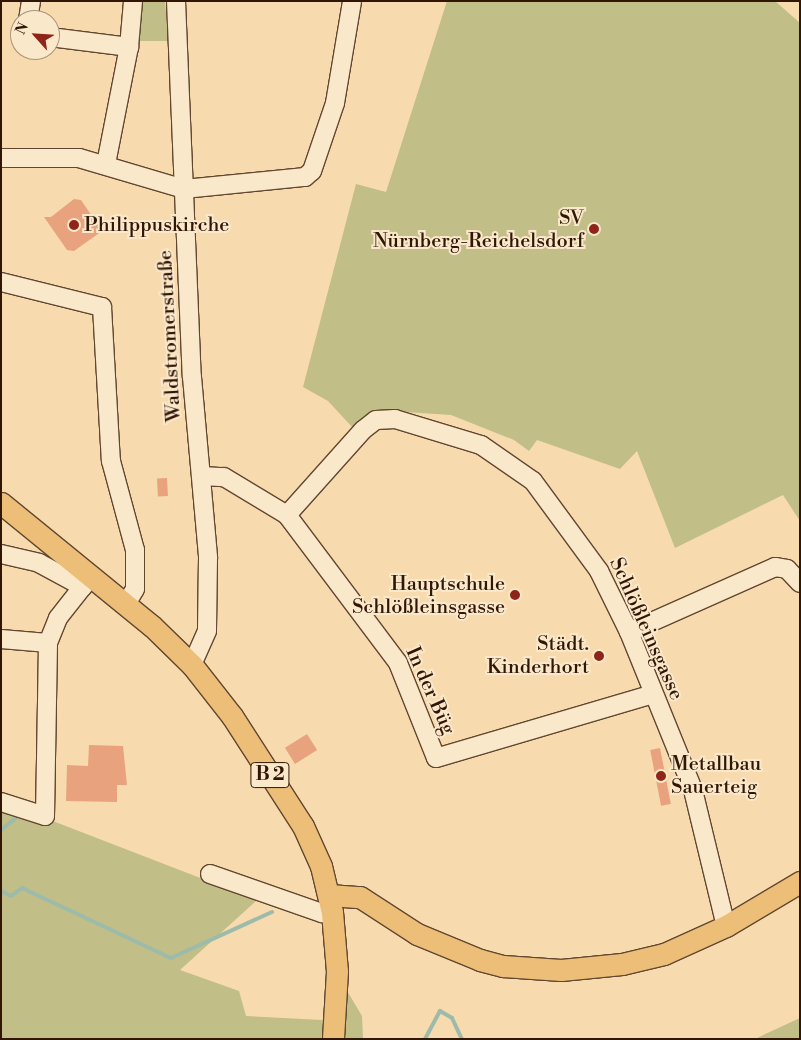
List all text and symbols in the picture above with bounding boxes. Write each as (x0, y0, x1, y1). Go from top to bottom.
north arrow (10, 10, 60, 60)
text: N (12, 20, 33, 38)
place label: SV Nürnberg-Reichelsdorf (373, 206, 584, 253)
place label: Philippuskirche (84, 213, 229, 237)
marker: Philippuskirche (68, 219, 80, 231)
marker: SV Nürnberg-Reichelsdorf (588, 223, 600, 235)
street label: Waldstromerstraße (154, 249, 186, 423)
street label: Schlößleinsgasse (604, 554, 688, 704)
place label: Hauptschule Schlößleinsgasse (352, 572, 505, 619)
marker: Hauptschule Schlößleinsgasse (509, 589, 521, 601)
place label: Städt. Kinderhort (487, 632, 589, 679)
street label: In der Büg (400, 643, 460, 739)
marker: Städt. Kinderhort (593, 650, 605, 662)
place label: Metallbau Sauerteig (671, 752, 761, 799)
road number: B 2 (250, 758, 290, 792)
marker: Metallbau Sauerteig (655, 770, 667, 782)

